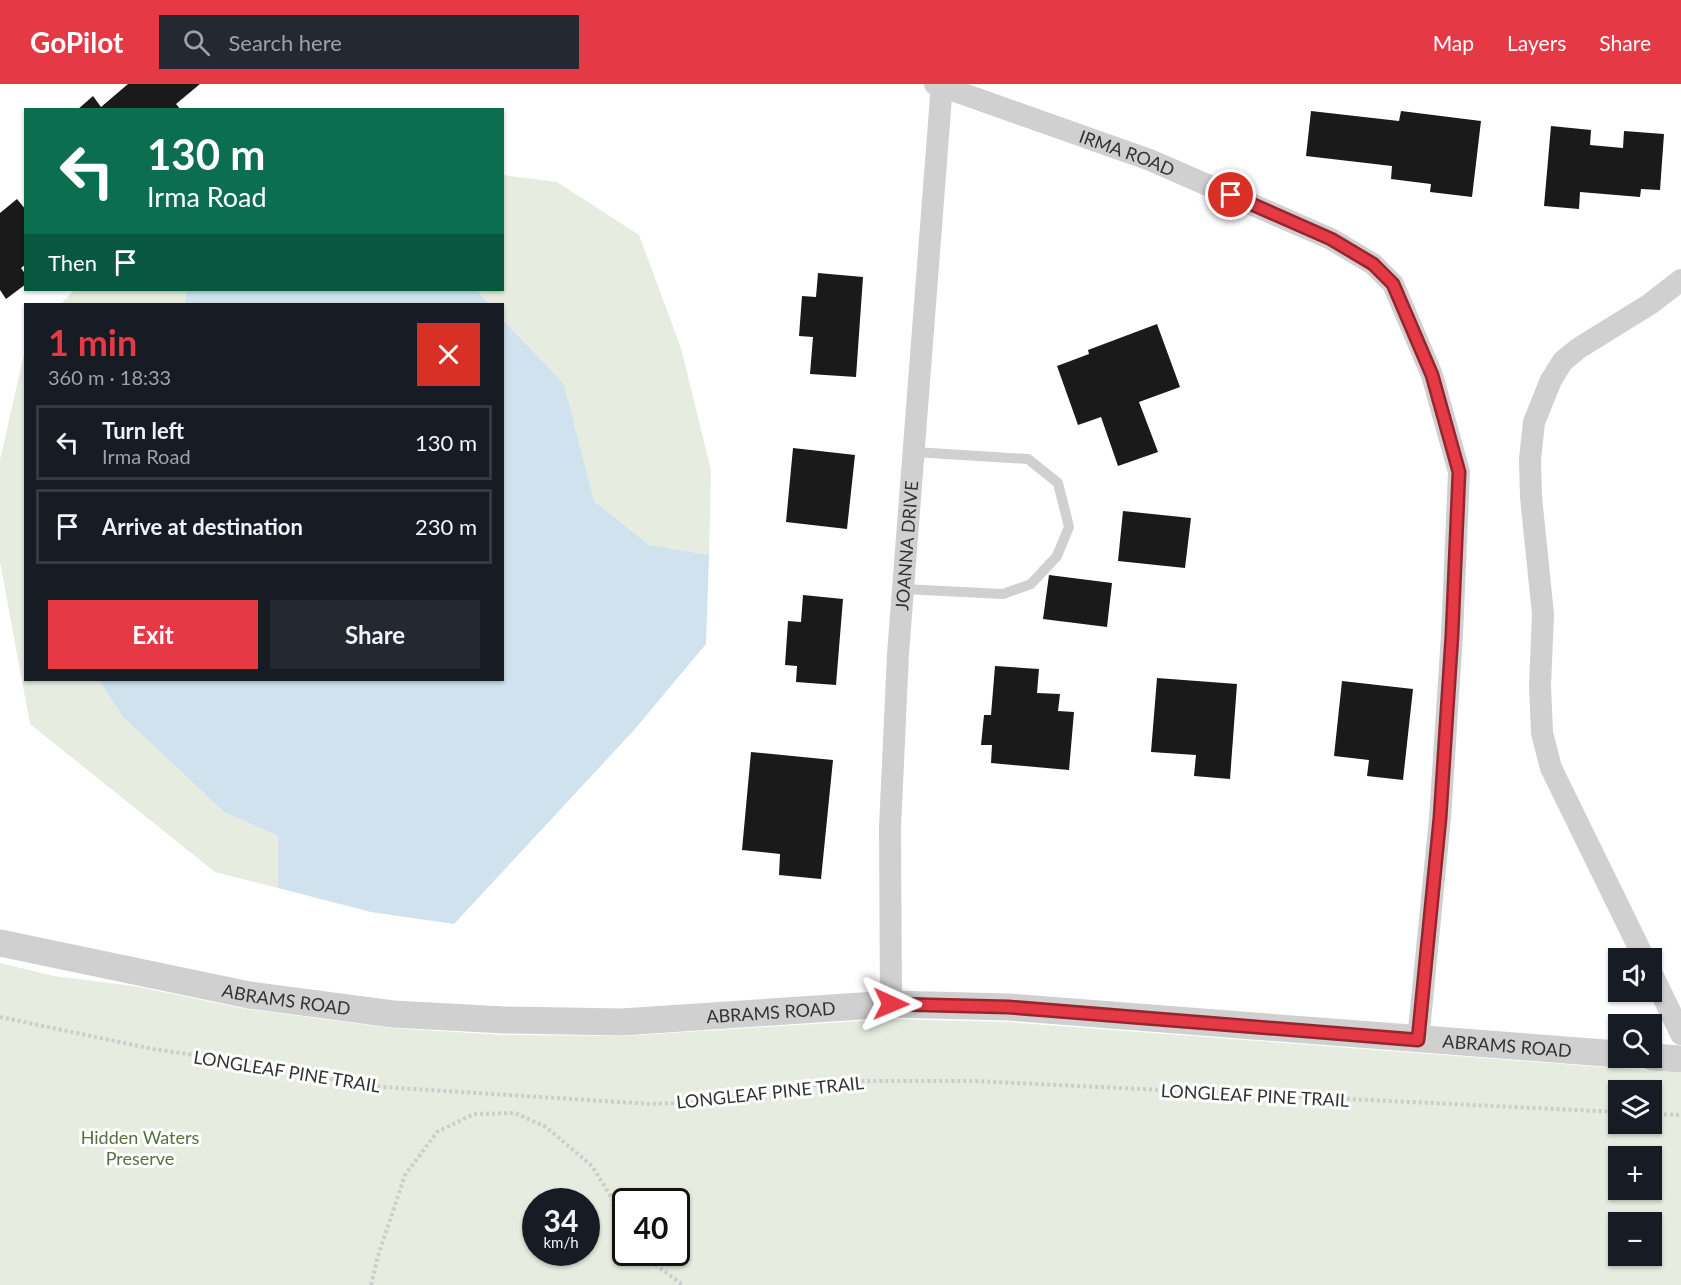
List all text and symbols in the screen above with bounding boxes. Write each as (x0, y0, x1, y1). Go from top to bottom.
search box (159, 15, 579, 69)
text: GoPilot (30, 25, 123, 59)
icon: search (180, 26, 213, 59)
text: Search here (228, 29, 342, 56)
text: Map (1433, 30, 1474, 55)
text: Layers (1507, 30, 1566, 55)
text: Share (1599, 30, 1651, 55)
street label: IRMA ROAD (1076, 125, 1178, 181)
text: 130 m (147, 129, 265, 179)
icon: left (48, 132, 126, 210)
pin (1205, 169, 1256, 220)
icon: arrive (1214, 178, 1247, 211)
text: Irma Road (147, 180, 267, 213)
icon: arrive (109, 246, 142, 279)
text: Then (48, 249, 97, 276)
text: 1 min (48, 320, 137, 364)
button: close (417, 323, 480, 386)
text: 360 m · 18:33 (48, 365, 171, 389)
text: Turn left (102, 417, 184, 444)
icon: left (51, 426, 84, 459)
text: 130 m (415, 429, 477, 456)
text: Irma Road (102, 444, 191, 468)
street label: JOANNA DRIVE (890, 480, 922, 611)
icon: arrive (51, 510, 84, 543)
text: Arrive at destination (102, 513, 303, 540)
text: 230 m (415, 513, 477, 540)
button: Exit (48, 600, 258, 669)
button: Share (270, 600, 480, 669)
map controls (1608, 948, 1662, 1266)
button: sound (1608, 948, 1662, 1002)
position arrow (859, 972, 923, 1036)
street label: ABRAMS ROAD (220, 979, 352, 1019)
street label: ABRAMS ROAD (706, 997, 836, 1027)
button: search (1608, 1014, 1662, 1068)
street label: ABRAMS ROAD (1442, 1030, 1572, 1061)
street label: LONGLEAF PINE TRAIL (192, 1045, 382, 1097)
street label: LONGLEAF PINE TRAIL (675, 1071, 865, 1113)
street label: LONGLEAF PINE TRAIL (1160, 1079, 1350, 1111)
button: layers (1608, 1080, 1662, 1134)
park label: Hidden Waters Preserve (81, 1126, 200, 1169)
button: + (1608, 1146, 1662, 1200)
speed limit sign: 40 (612, 1188, 690, 1266)
text: 34 (544, 1202, 578, 1238)
button: − (1608, 1212, 1662, 1266)
text: km/h (543, 1233, 579, 1251)

